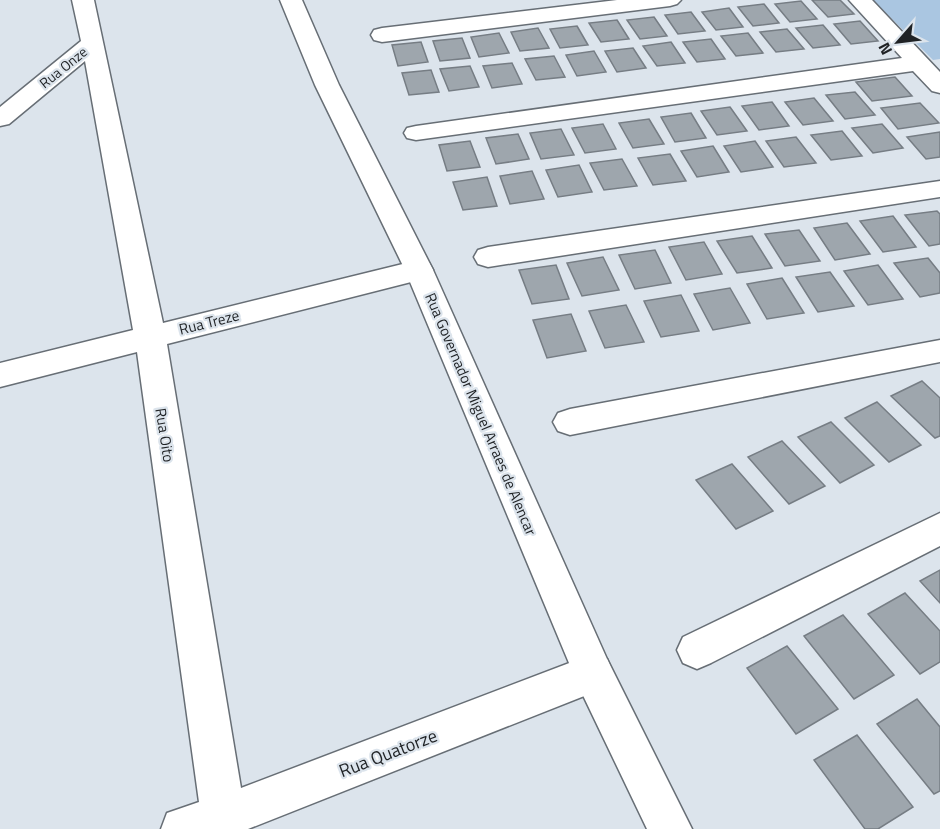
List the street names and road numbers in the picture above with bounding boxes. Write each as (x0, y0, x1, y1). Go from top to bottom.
street label: Rua Onze (35, 41, 91, 93)
street label: Rua Governador Miguel Arraes de Alencar (419, 289, 543, 539)
street label: Rua Treze (176, 303, 242, 341)
street label: Rua Oito (149, 406, 181, 464)
street label: Rua Quatorze (335, 722, 441, 784)

